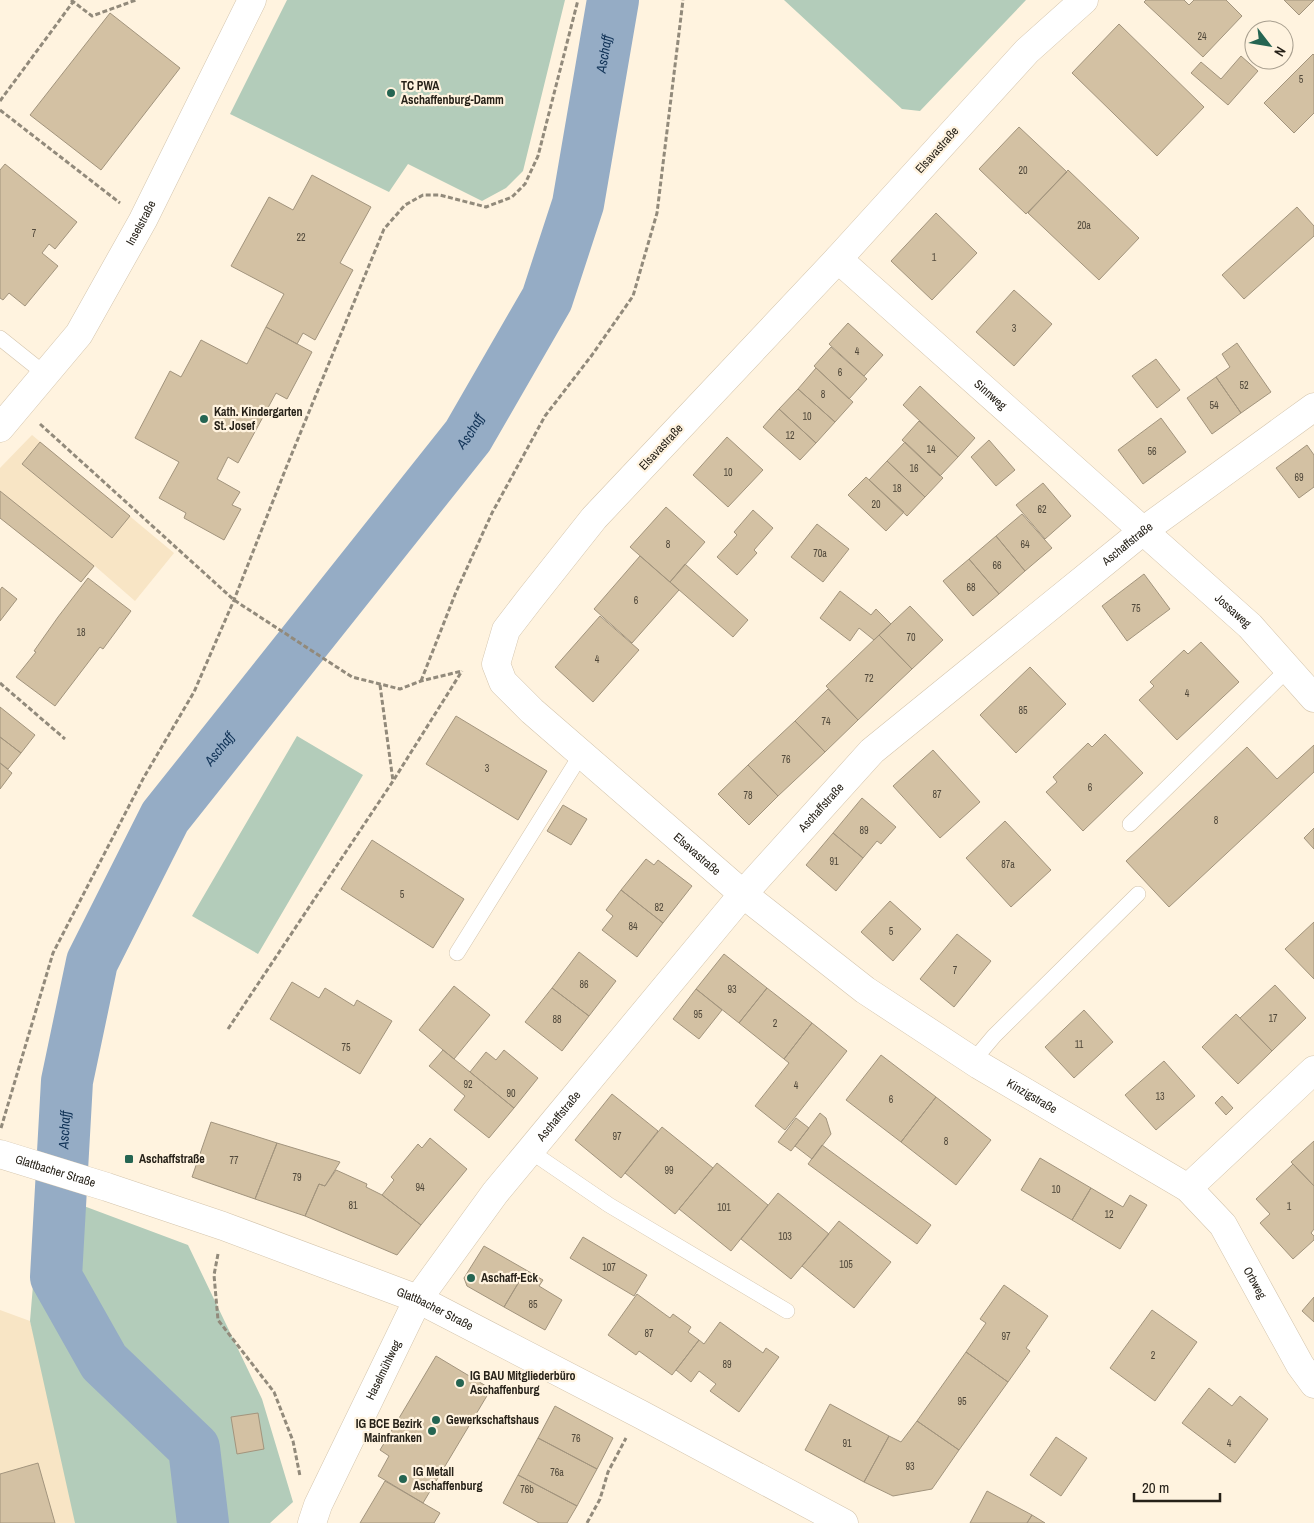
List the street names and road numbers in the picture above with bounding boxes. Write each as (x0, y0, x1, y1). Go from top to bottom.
street label: Elsavastraße (912, 123, 962, 177)
street label: Inselstraße (122, 198, 159, 248)
street label: Sinnweg (971, 376, 1010, 414)
street label: Elsavastraße (636, 421, 686, 473)
street label: Aschaffstraße (1098, 519, 1156, 570)
street label: Jossaweg (1211, 590, 1255, 632)
street label: Aschaffstraße (794, 780, 847, 836)
street label: Elsavastraße (670, 829, 724, 879)
street label: Kinzigstraße (1004, 1075, 1060, 1117)
street label: Aschaffstraße (533, 1088, 584, 1145)
street label: Glattbacher Straße (13, 1151, 98, 1191)
street label: Orbweg (1239, 1264, 1270, 1302)
street label: Glattbacher Straße (394, 1284, 476, 1334)
street label: Haselmühlweg (362, 1337, 405, 1403)

